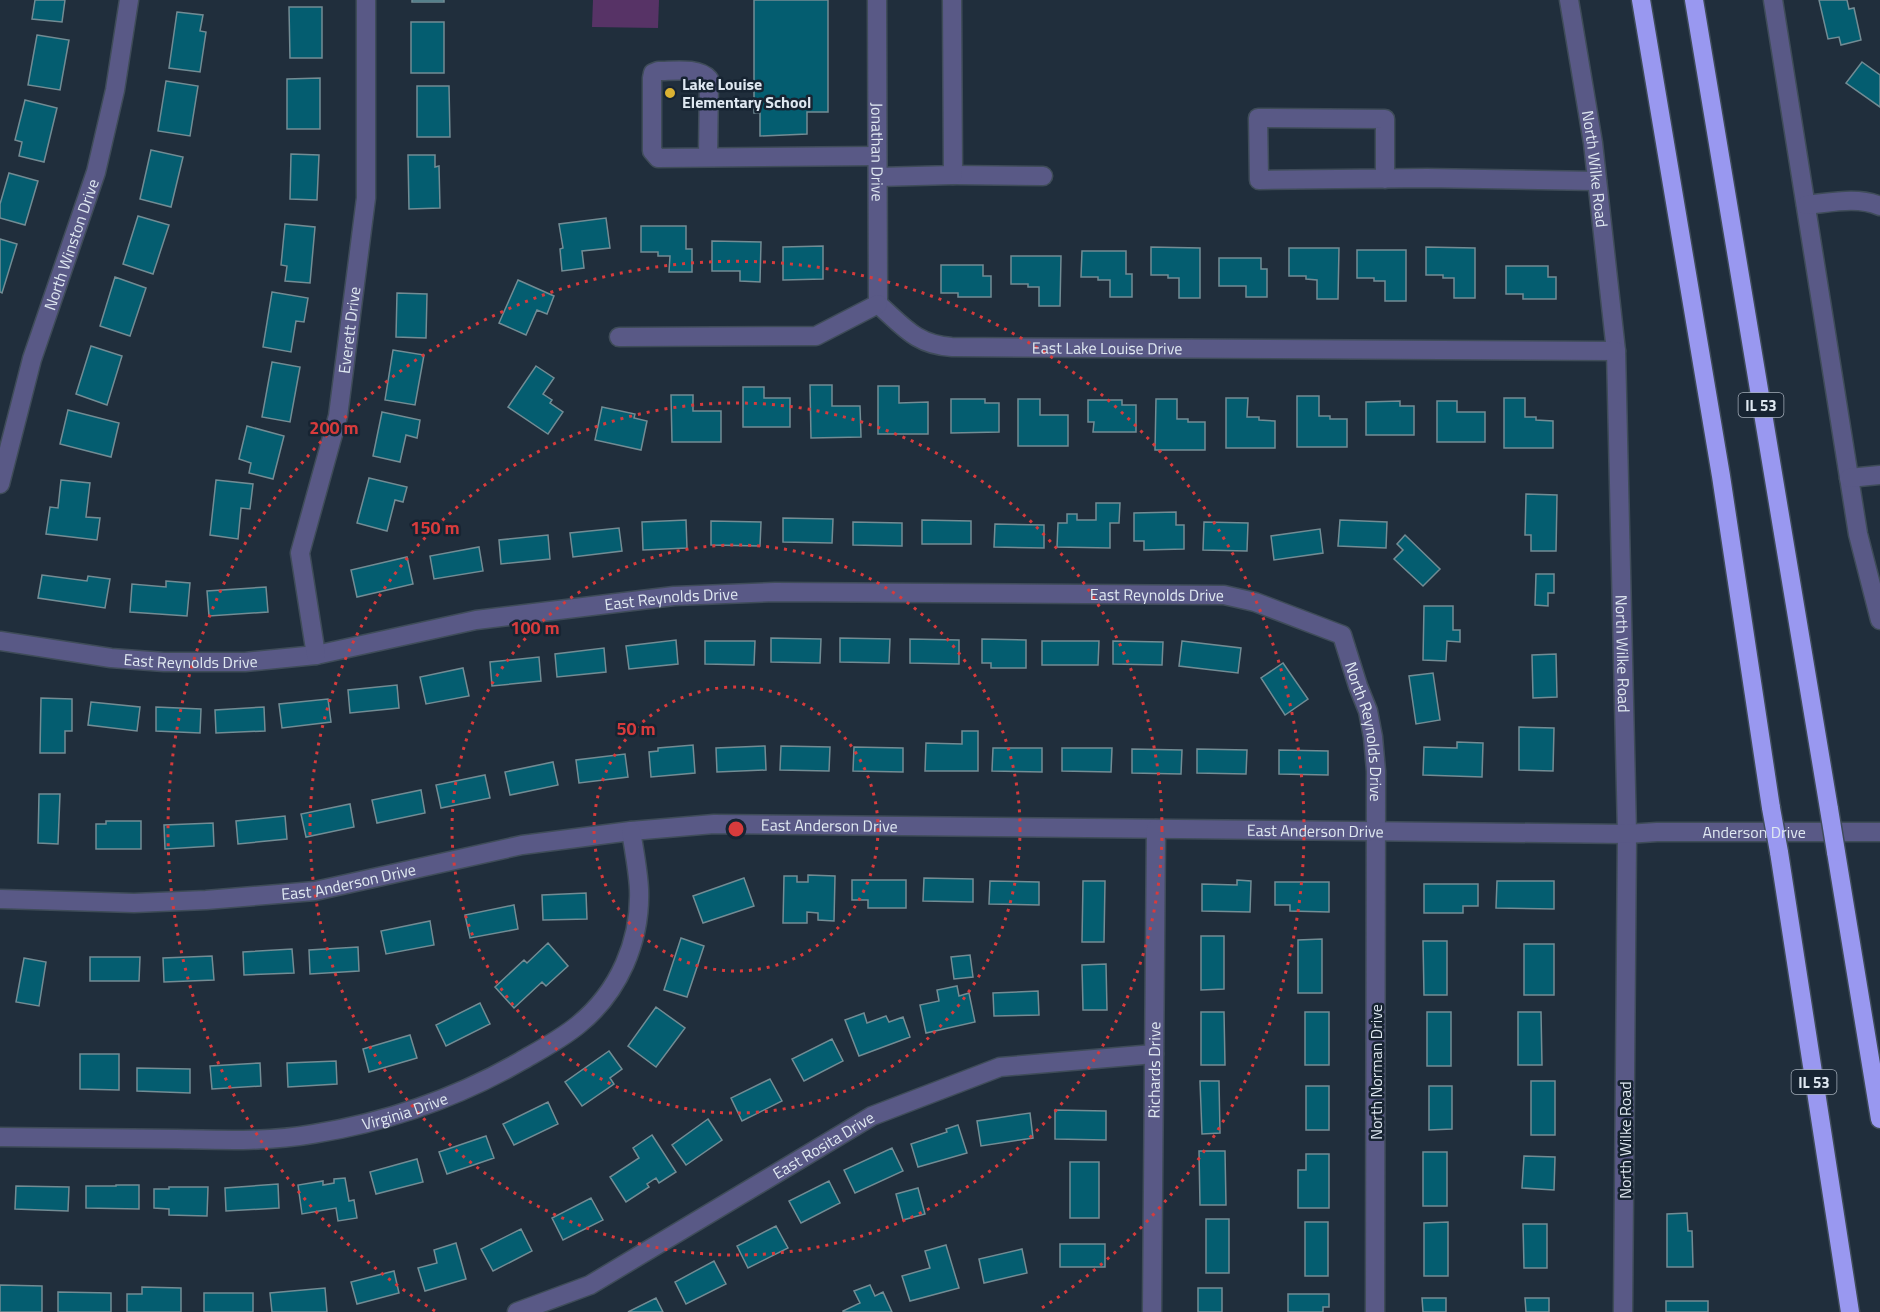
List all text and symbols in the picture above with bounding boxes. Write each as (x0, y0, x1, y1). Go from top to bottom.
place label: Lake Louise Elementary School (682, 72, 811, 114)
marker: Lake Louise Elementary School (663, 86, 677, 100)
street label: Jonathan Drive (865, 102, 890, 202)
street label: North Wilke Road (1576, 109, 1614, 229)
street label: North Winston Drive (38, 176, 105, 313)
street label: Everett Drive (332, 285, 367, 375)
street label: East Lake Louise Drive (1032, 335, 1182, 360)
road number: IL 53 (1738, 393, 1784, 417)
text: 200 m (309, 414, 359, 441)
text: 150 m (410, 514, 460, 541)
street label: East Reynolds Drive (603, 581, 738, 616)
street label: East Reynolds Drive (1090, 582, 1224, 607)
street label: North Wilke Road (1610, 595, 1636, 713)
text: 100 m (510, 614, 560, 641)
street label: East Reynolds Drive (123, 647, 259, 674)
street label: North Reynolds Drive (1339, 659, 1388, 802)
text: 50 m (616, 715, 656, 742)
street label: East Anderson Drive (761, 813, 898, 838)
street label: East Anderson Drive (1247, 818, 1384, 843)
centre of rings (726, 819, 746, 839)
street label: Anderson Drive (1702, 820, 1806, 844)
street label: East Anderson Drive (280, 857, 418, 906)
street label: North Norman Drive (1364, 1004, 1388, 1140)
street label: Richards Drive (1142, 1022, 1166, 1119)
road number: IL 53 (1792, 1070, 1836, 1094)
street label: North Wilke Road (1613, 1081, 1637, 1199)
street label: Virginia Drive (359, 1086, 451, 1136)
street label: East Rosita Drive (768, 1105, 879, 1185)

